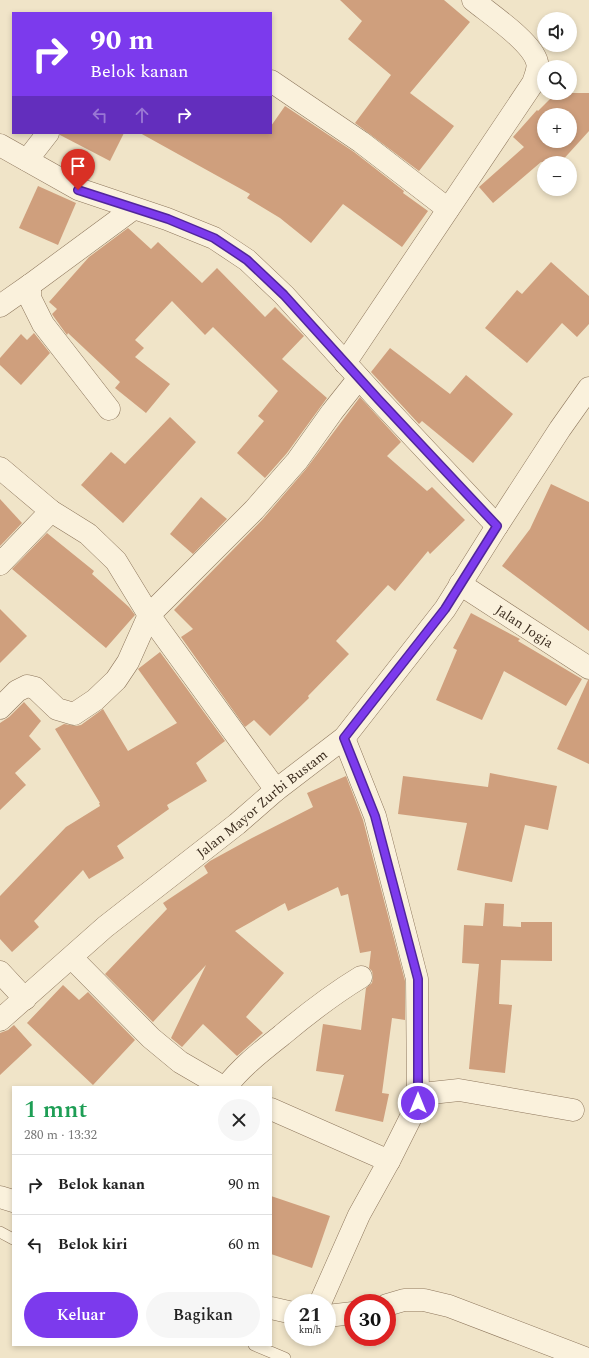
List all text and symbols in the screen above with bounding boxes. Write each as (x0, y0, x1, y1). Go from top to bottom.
map controls (537, 12, 577, 196)
button: sound (537, 12, 577, 52)
text: 90 m (90, 19, 154, 62)
icon: right (24, 28, 76, 80)
text: Belok kanan (90, 58, 189, 85)
button: search (537, 60, 577, 100)
icon: left (89, 104, 111, 126)
icon: ahead (131, 104, 153, 126)
icon: right (173, 104, 195, 126)
button: + (537, 108, 577, 148)
pin (61, 149, 95, 190)
icon: arrive (67, 155, 89, 177)
button: − (537, 156, 577, 196)
street label: Jalan Jogja (491, 599, 558, 653)
street label: Jalan Mayor Zurbi Bustam (192, 744, 332, 863)
position arrow (397, 1082, 439, 1124)
text: 1 mnt (24, 1092, 88, 1128)
button: close (218, 1099, 260, 1141)
text: 280 m · 13:32 (24, 1125, 97, 1145)
text: Belok kanan (58, 1173, 145, 1196)
text: 90 m (228, 1173, 260, 1196)
icon: right (24, 1174, 46, 1196)
text: Belok kiri (58, 1233, 127, 1256)
text: 60 m (228, 1233, 260, 1256)
icon: left (24, 1234, 46, 1256)
button: Keluar (24, 1292, 138, 1338)
button: Bagikan (146, 1292, 260, 1338)
speed limit sign: 30 (344, 1294, 396, 1346)
text: 21 (299, 1300, 321, 1330)
text: km/h (299, 1322, 321, 1338)

